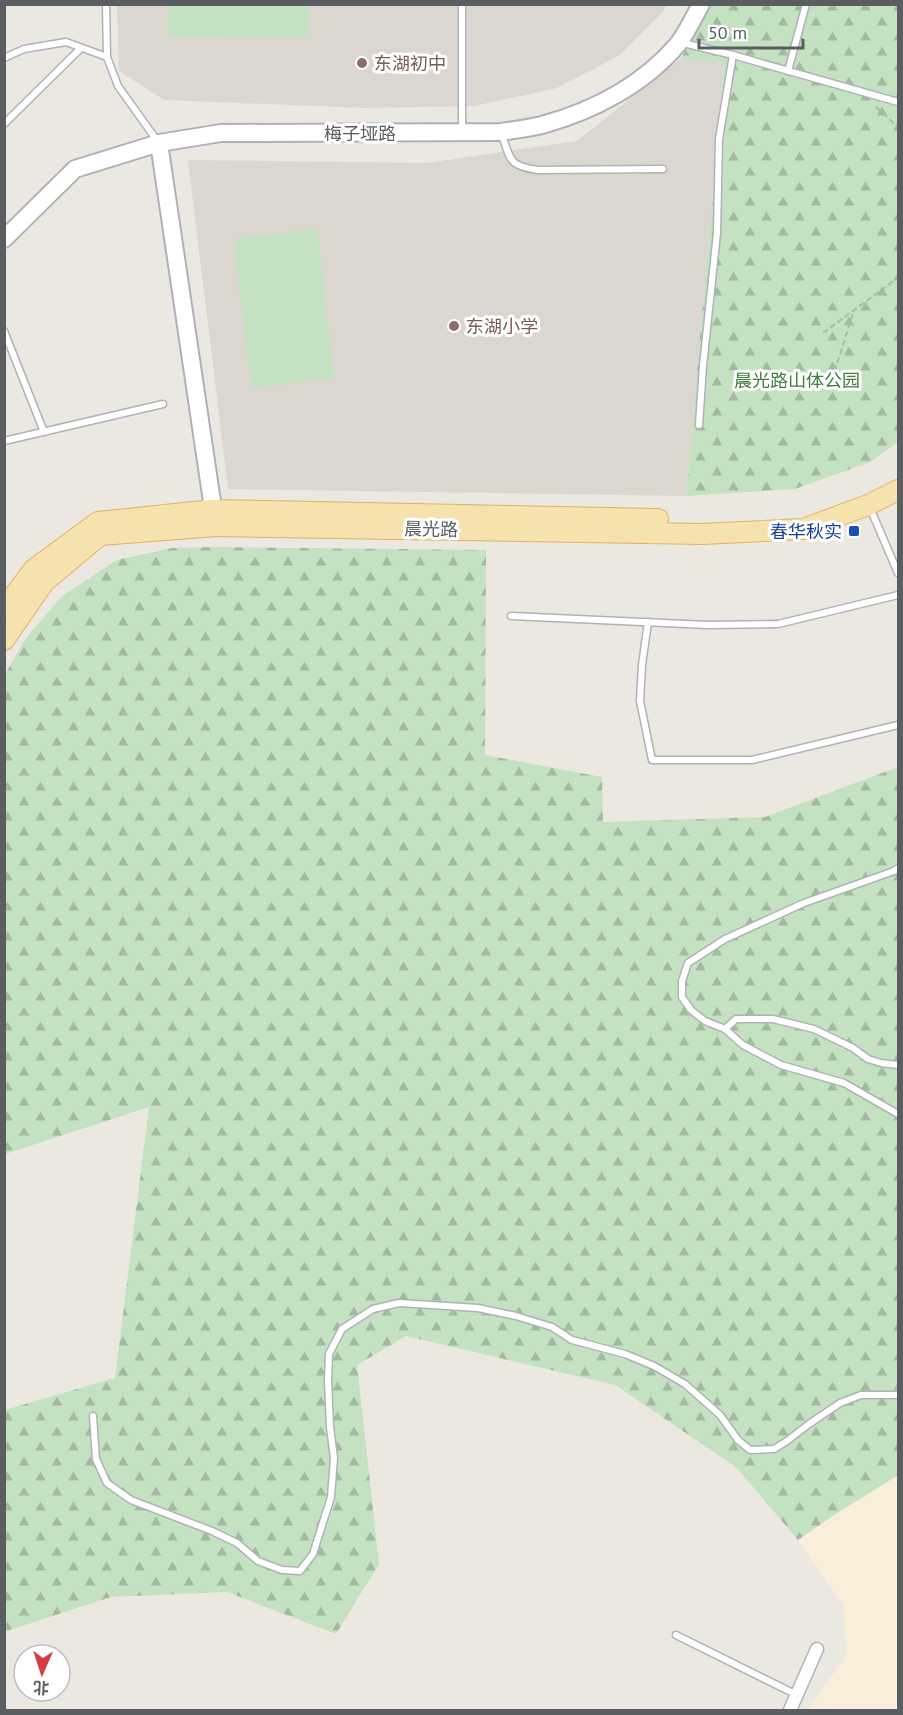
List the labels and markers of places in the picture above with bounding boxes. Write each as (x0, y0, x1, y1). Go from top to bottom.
place label: 东湖初中 (374, 52, 446, 75)
marker: 东湖初中 (355, 56, 369, 70)
place label: 东湖小学 (466, 315, 538, 338)
marker: 东湖小学 (447, 319, 461, 333)
place label: 春华秋实 (770, 520, 842, 543)
marker: 春华秋实 (847, 524, 861, 538)

